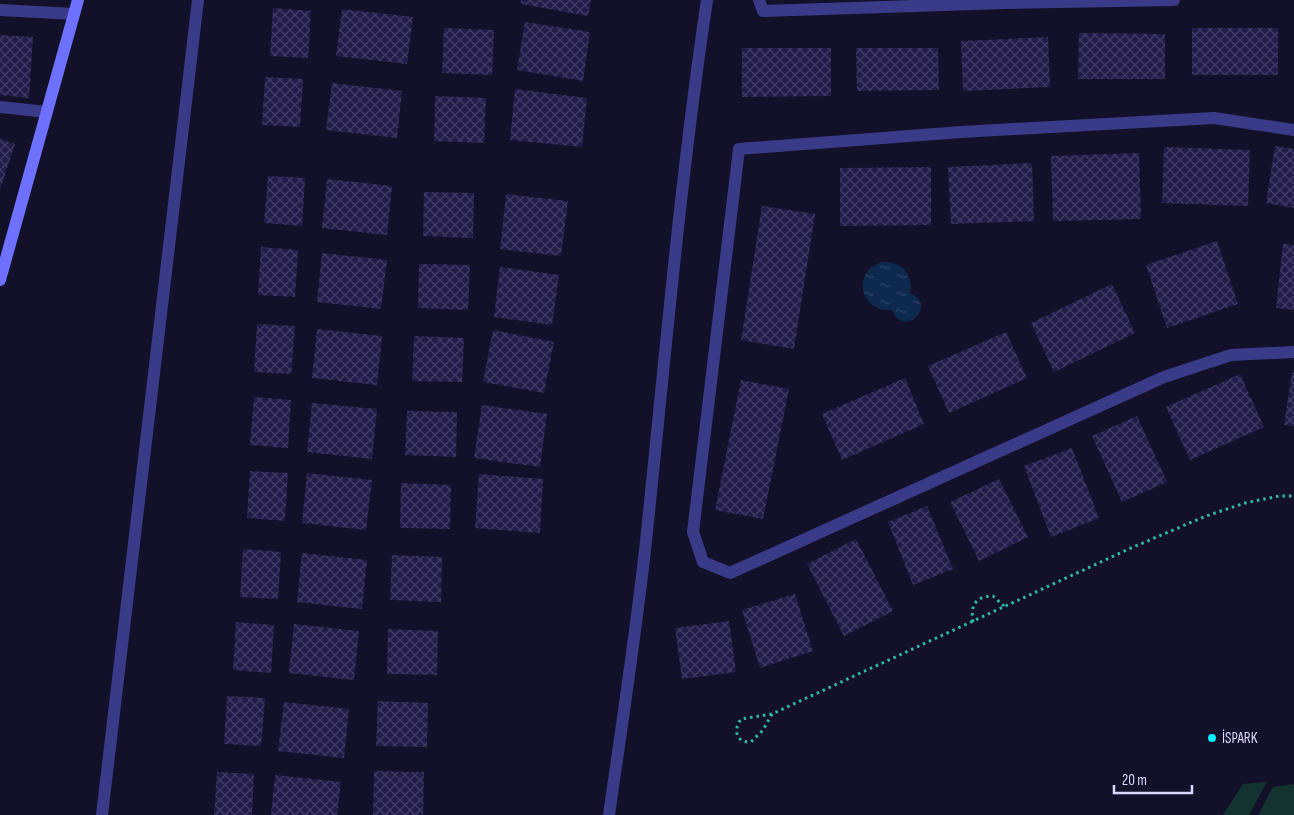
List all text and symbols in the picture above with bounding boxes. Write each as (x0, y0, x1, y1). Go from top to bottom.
place label: İSPARK (1222, 729, 1258, 748)
marker: İSPARK (1206, 732, 1218, 744)
scale bar (1114, 762, 1192, 794)
text: 20 m (1122, 771, 1147, 790)

